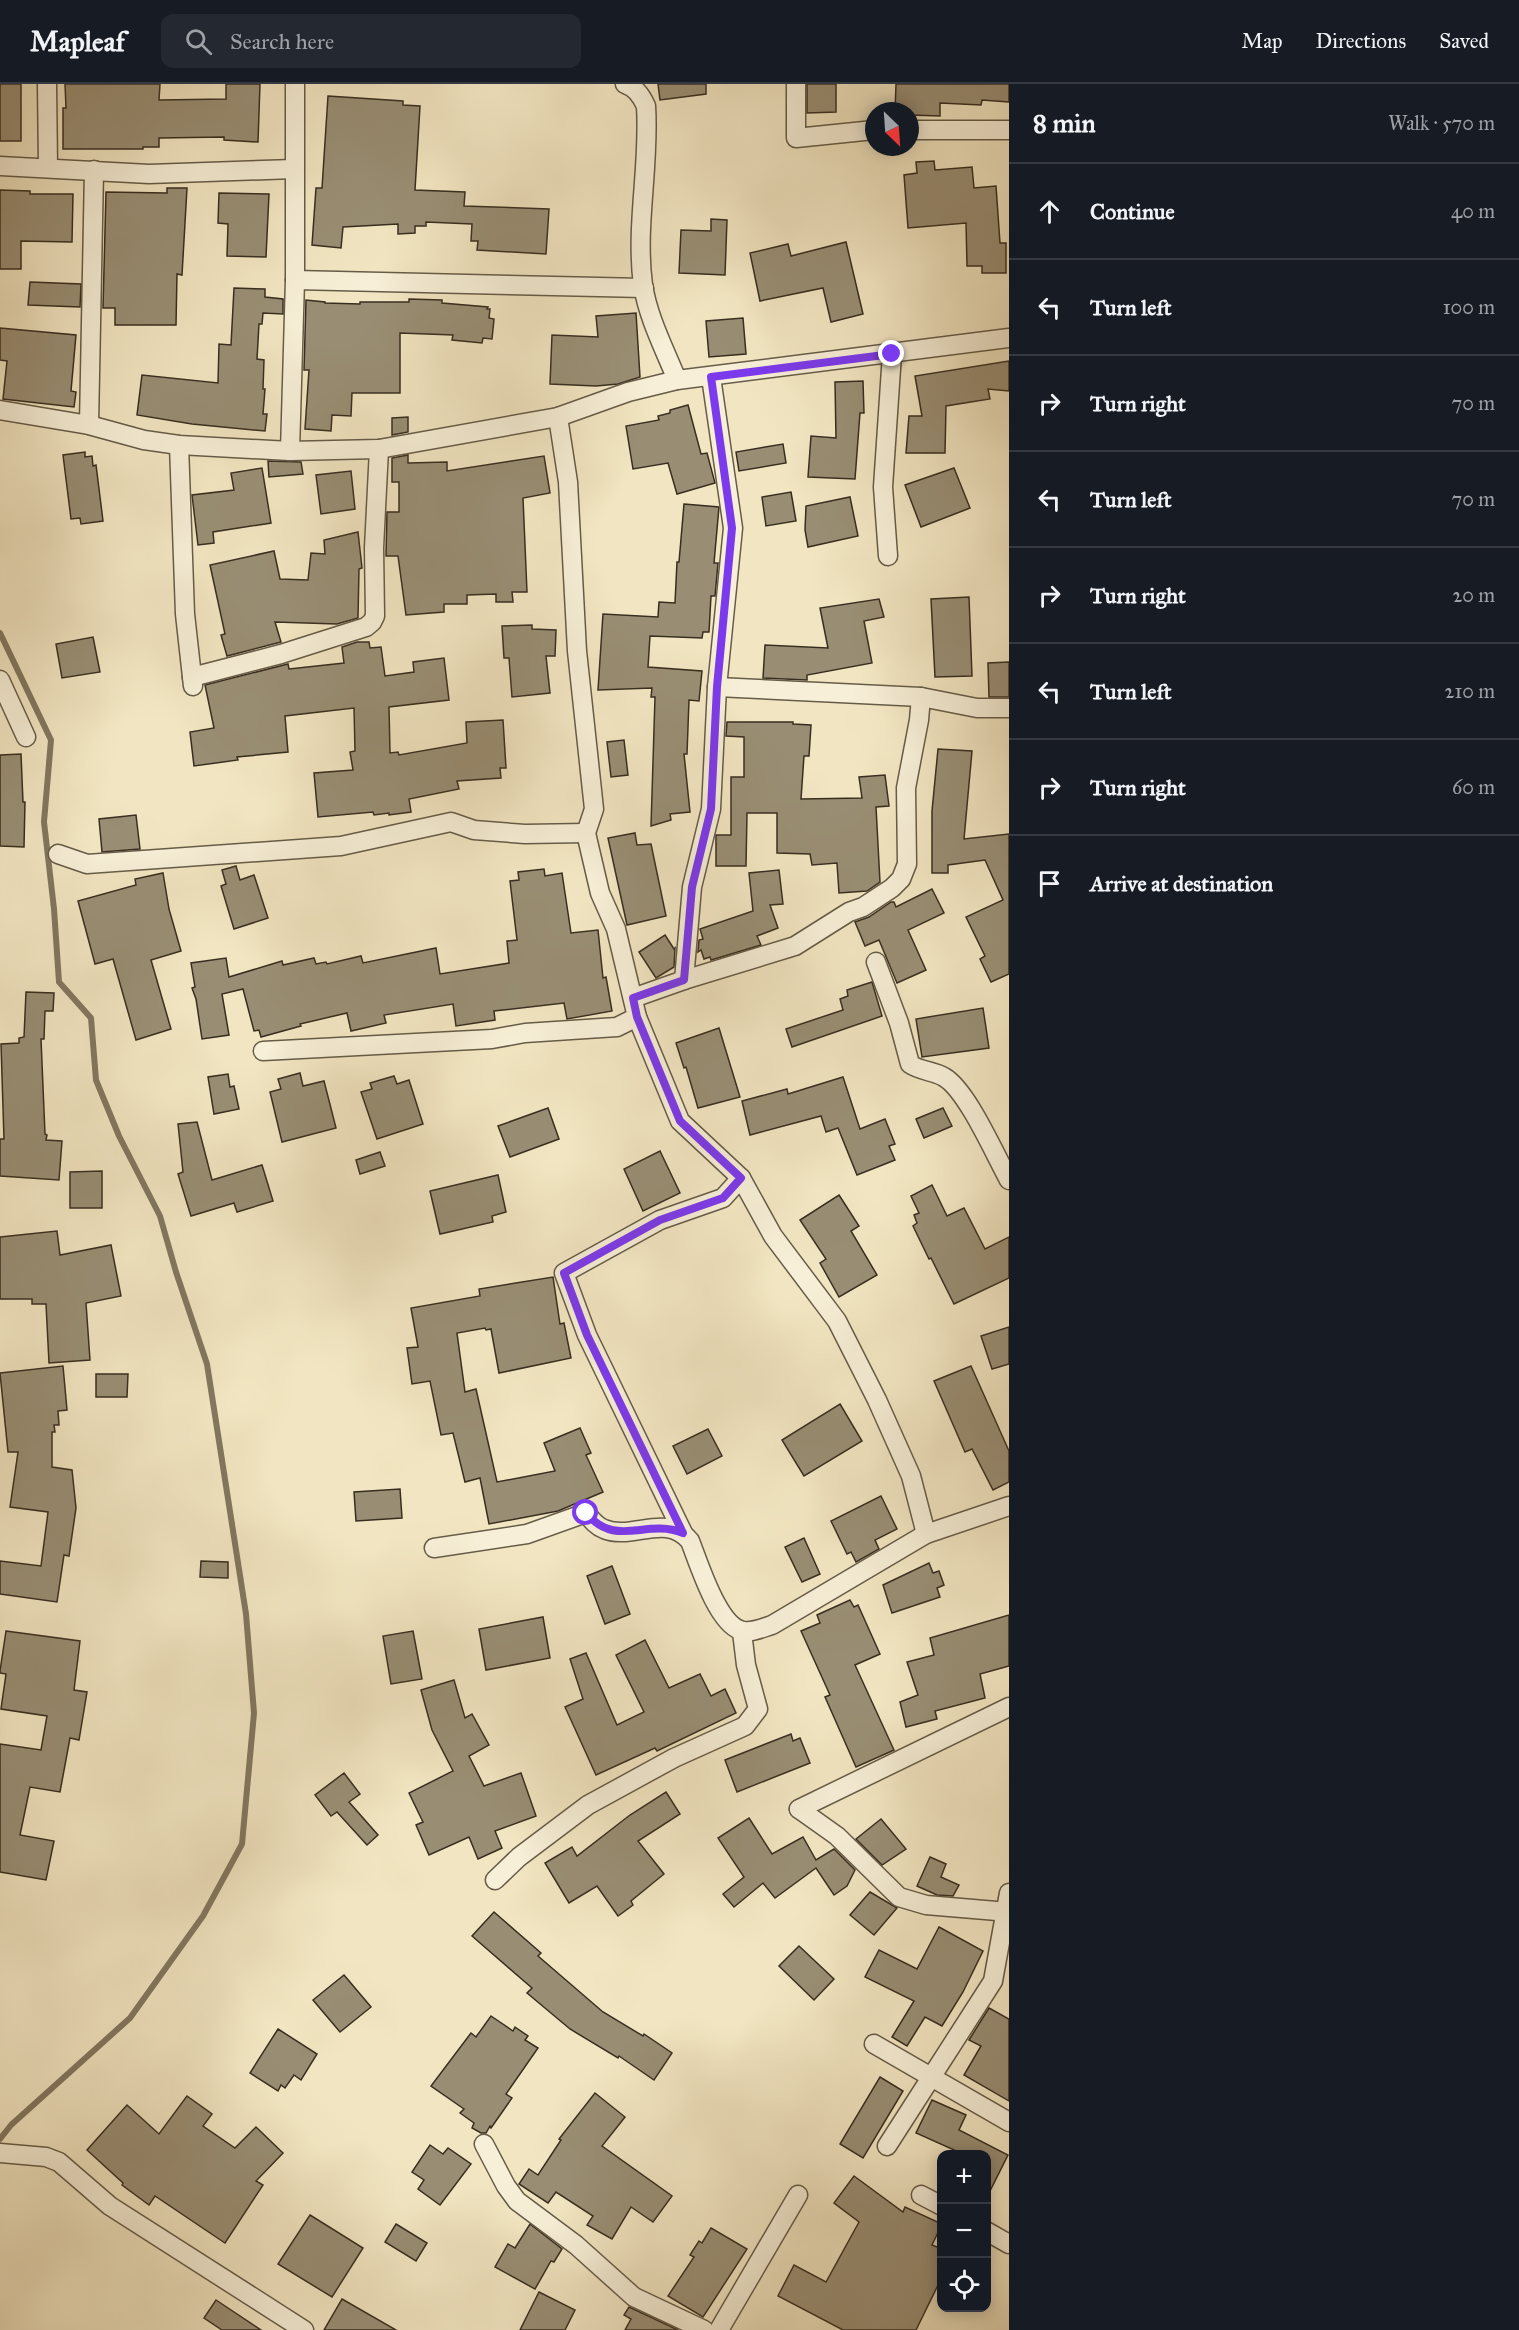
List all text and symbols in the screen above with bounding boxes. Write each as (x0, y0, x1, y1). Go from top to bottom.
search box (161, 14, 581, 68)
text: Mapleaf (30, 24, 125, 59)
icon: search (182, 25, 215, 58)
text: Search here (230, 28, 334, 55)
text: Map (1242, 28, 1283, 54)
text: Directions (1316, 28, 1406, 54)
text: Saved (1439, 28, 1489, 54)
north arrow (865, 102, 919, 156)
text: 8 min (1033, 107, 1096, 139)
text: Walk · 570 m (1388, 111, 1495, 135)
icon: ahead (1033, 195, 1066, 228)
text: Continue (1090, 198, 1175, 225)
text: 40 m (1451, 199, 1495, 223)
icon: left (1033, 291, 1066, 324)
text: Turn left (1090, 294, 1172, 321)
text: 100 m (1443, 295, 1495, 319)
route end (878, 340, 904, 366)
icon: right (1033, 387, 1066, 420)
text: Turn right (1090, 390, 1186, 417)
text: 70 m (1452, 391, 1495, 415)
icon: left (1033, 483, 1066, 516)
text: Turn left (1090, 486, 1172, 513)
text: 70 m (1452, 487, 1495, 511)
icon: right (1033, 579, 1066, 612)
text: Turn right (1090, 582, 1186, 609)
text: 20 m (1452, 583, 1495, 607)
icon: left (1033, 675, 1066, 708)
text: Turn left (1090, 678, 1172, 705)
text: 210 m (1445, 679, 1495, 703)
icon: right (1033, 771, 1066, 804)
text: Turn right (1090, 774, 1186, 801)
text: 60 m (1452, 775, 1495, 799)
icon: arrive (1033, 867, 1066, 900)
text: Arrive at destination (1090, 870, 1273, 897)
route start (572, 1499, 598, 1525)
map controls (937, 2150, 991, 2312)
button: + (937, 2150, 991, 2204)
button: − (937, 2204, 991, 2258)
button: locate (937, 2258, 991, 2312)

